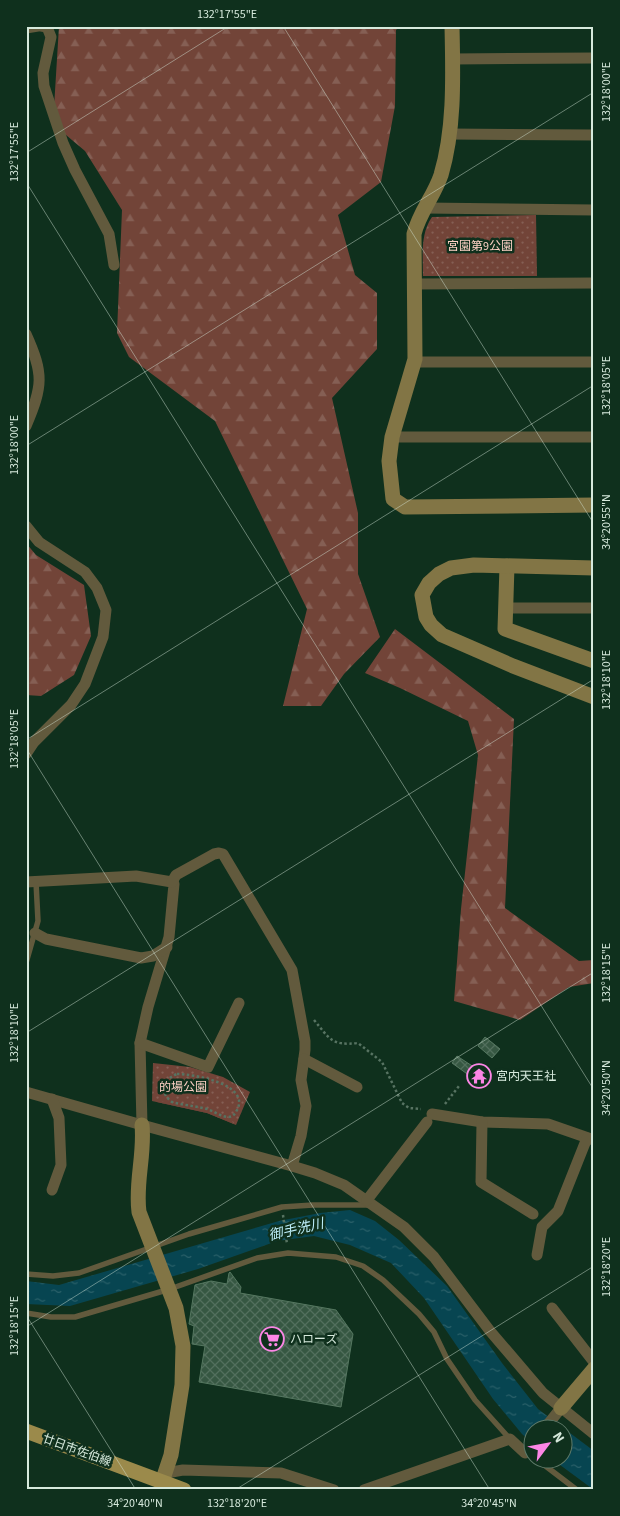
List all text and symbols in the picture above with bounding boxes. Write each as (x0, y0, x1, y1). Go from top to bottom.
text: 132°17'55"E (197, 6, 257, 23)
text: 132°18'00"E (598, 62, 615, 122)
text: 132°17'55"E (6, 122, 23, 182)
park label: 宮園第9公園 (447, 238, 513, 255)
text: 132°18'05"E (598, 356, 615, 416)
text: 132°18'00"E (6, 415, 23, 475)
text: 34°20'55"N (598, 494, 615, 550)
text: 132°18'10"E (598, 650, 615, 710)
text: 132°18'05"E (6, 709, 23, 769)
text: 132°18'15"E (598, 943, 615, 1003)
text: 132°18'10"E (6, 1003, 23, 1063)
text: 34°20'50"N (598, 1060, 615, 1116)
temple icon: 宮内天王社 (466, 1063, 492, 1089)
place label: 宮内天王社 (496, 1068, 556, 1085)
park label: 的場公園 (159, 1079, 207, 1096)
water label: 御手洗川 (267, 1213, 328, 1246)
text: 132°18'20"E (598, 1237, 615, 1297)
text: 132°18'15"E (6, 1296, 23, 1356)
supermarket icon: ハローズ (259, 1326, 285, 1352)
place label: ハローズ (290, 1331, 337, 1348)
north arrow (522, 1418, 572, 1468)
text: N (547, 1428, 569, 1447)
street label: 廿日市佐伯線 (40, 1430, 114, 1471)
text: 34°20'40"N (107, 1495, 163, 1512)
text: 132°18'20"E (207, 1495, 267, 1512)
text: 34°20'45"N (461, 1495, 517, 1512)

